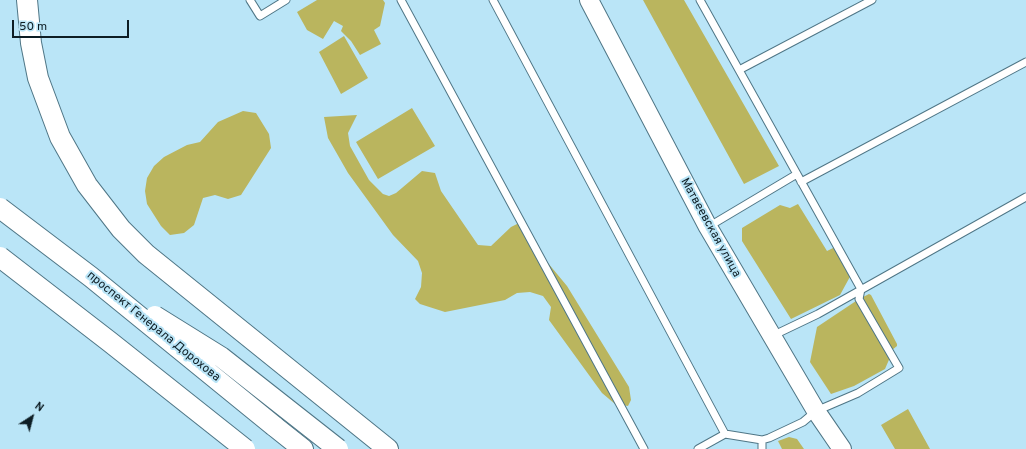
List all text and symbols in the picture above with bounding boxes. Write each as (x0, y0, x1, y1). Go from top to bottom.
scale bar (14, 12, 131, 38)
text: 50 m (19, 19, 47, 35)
street label: Матвеевская улица (677, 176, 743, 280)
street label: проспект Генерала Дорохова (83, 269, 223, 385)
north arrow (12, 397, 52, 437)
text: N (32, 399, 46, 415)

